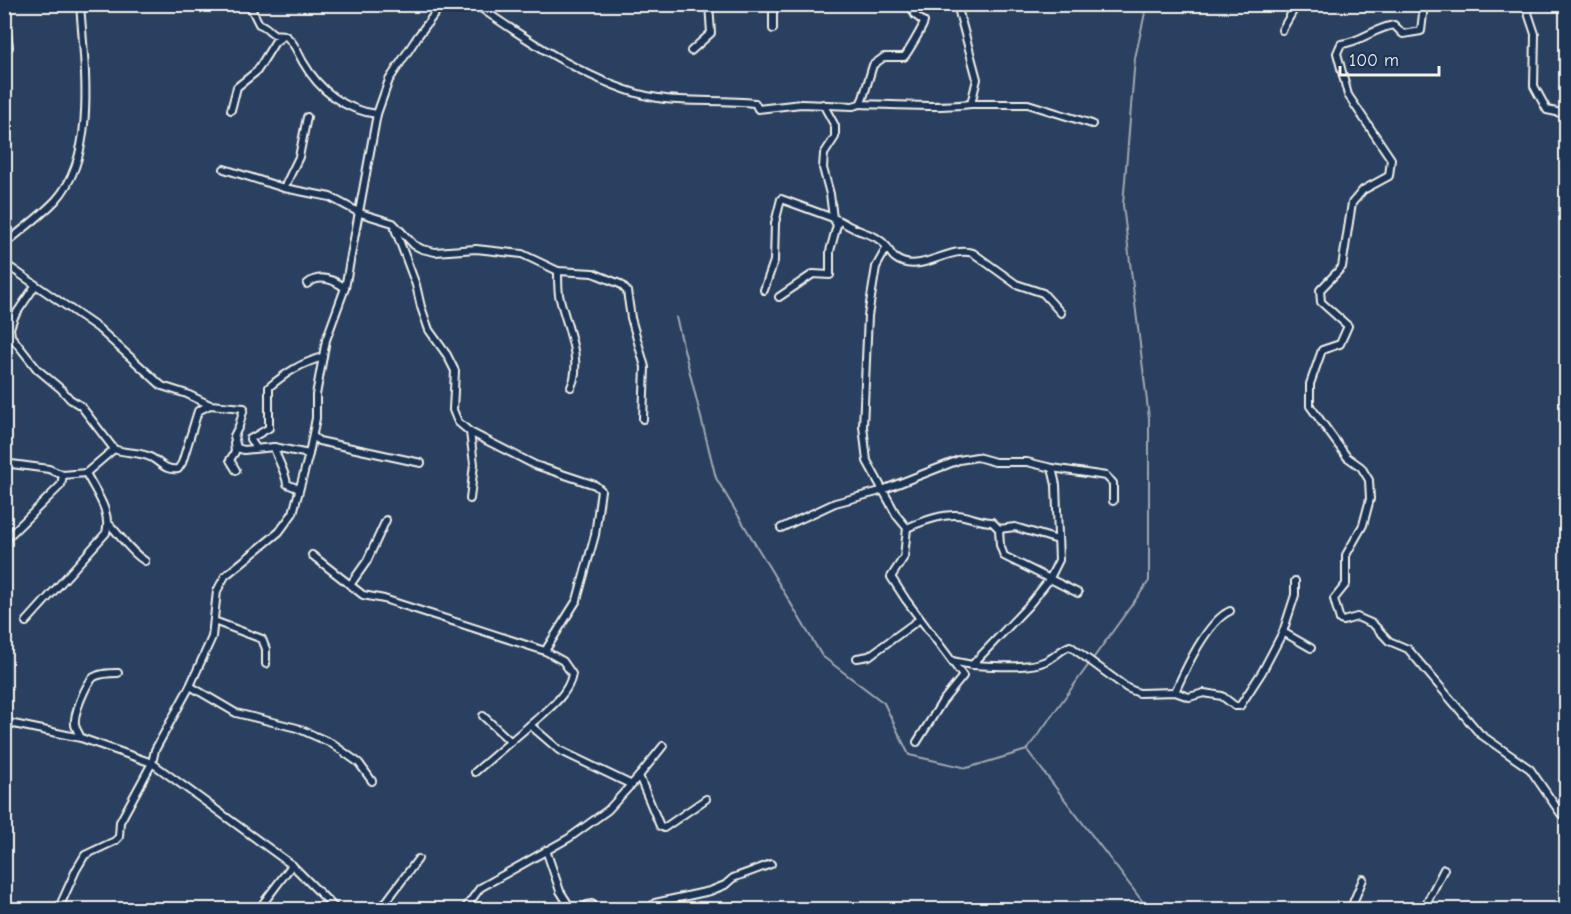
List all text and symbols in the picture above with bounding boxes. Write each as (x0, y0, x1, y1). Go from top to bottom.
scale bar (1340, 39, 1439, 77)
text: 100 m (1349, 50, 1399, 71)

